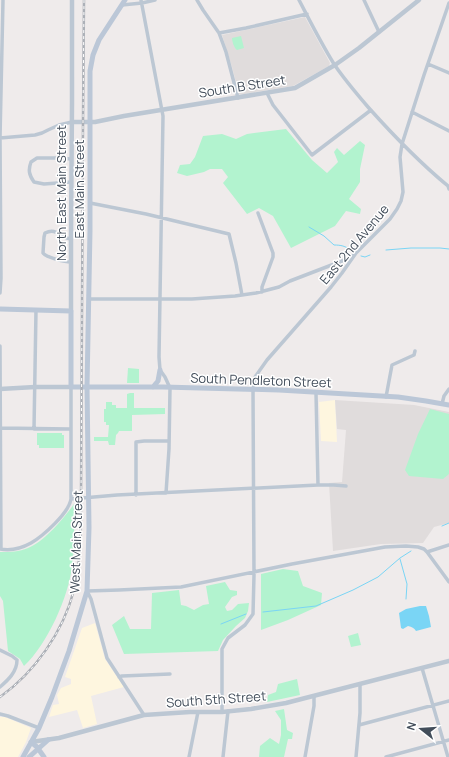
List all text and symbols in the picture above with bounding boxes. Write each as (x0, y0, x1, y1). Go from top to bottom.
street label: South B Street (197, 70, 287, 102)
street label: North East Main Street (52, 125, 70, 261)
street label: East Main Street (70, 140, 88, 238)
street label: East 2nd Avenue (315, 200, 393, 288)
street label: South Pendleton Street (190, 369, 332, 391)
street label: West Main Street (65, 490, 87, 594)
street label: South 5th Street (165, 687, 267, 711)
north arrow (401, 709, 441, 749)
text: N (403, 720, 419, 732)

